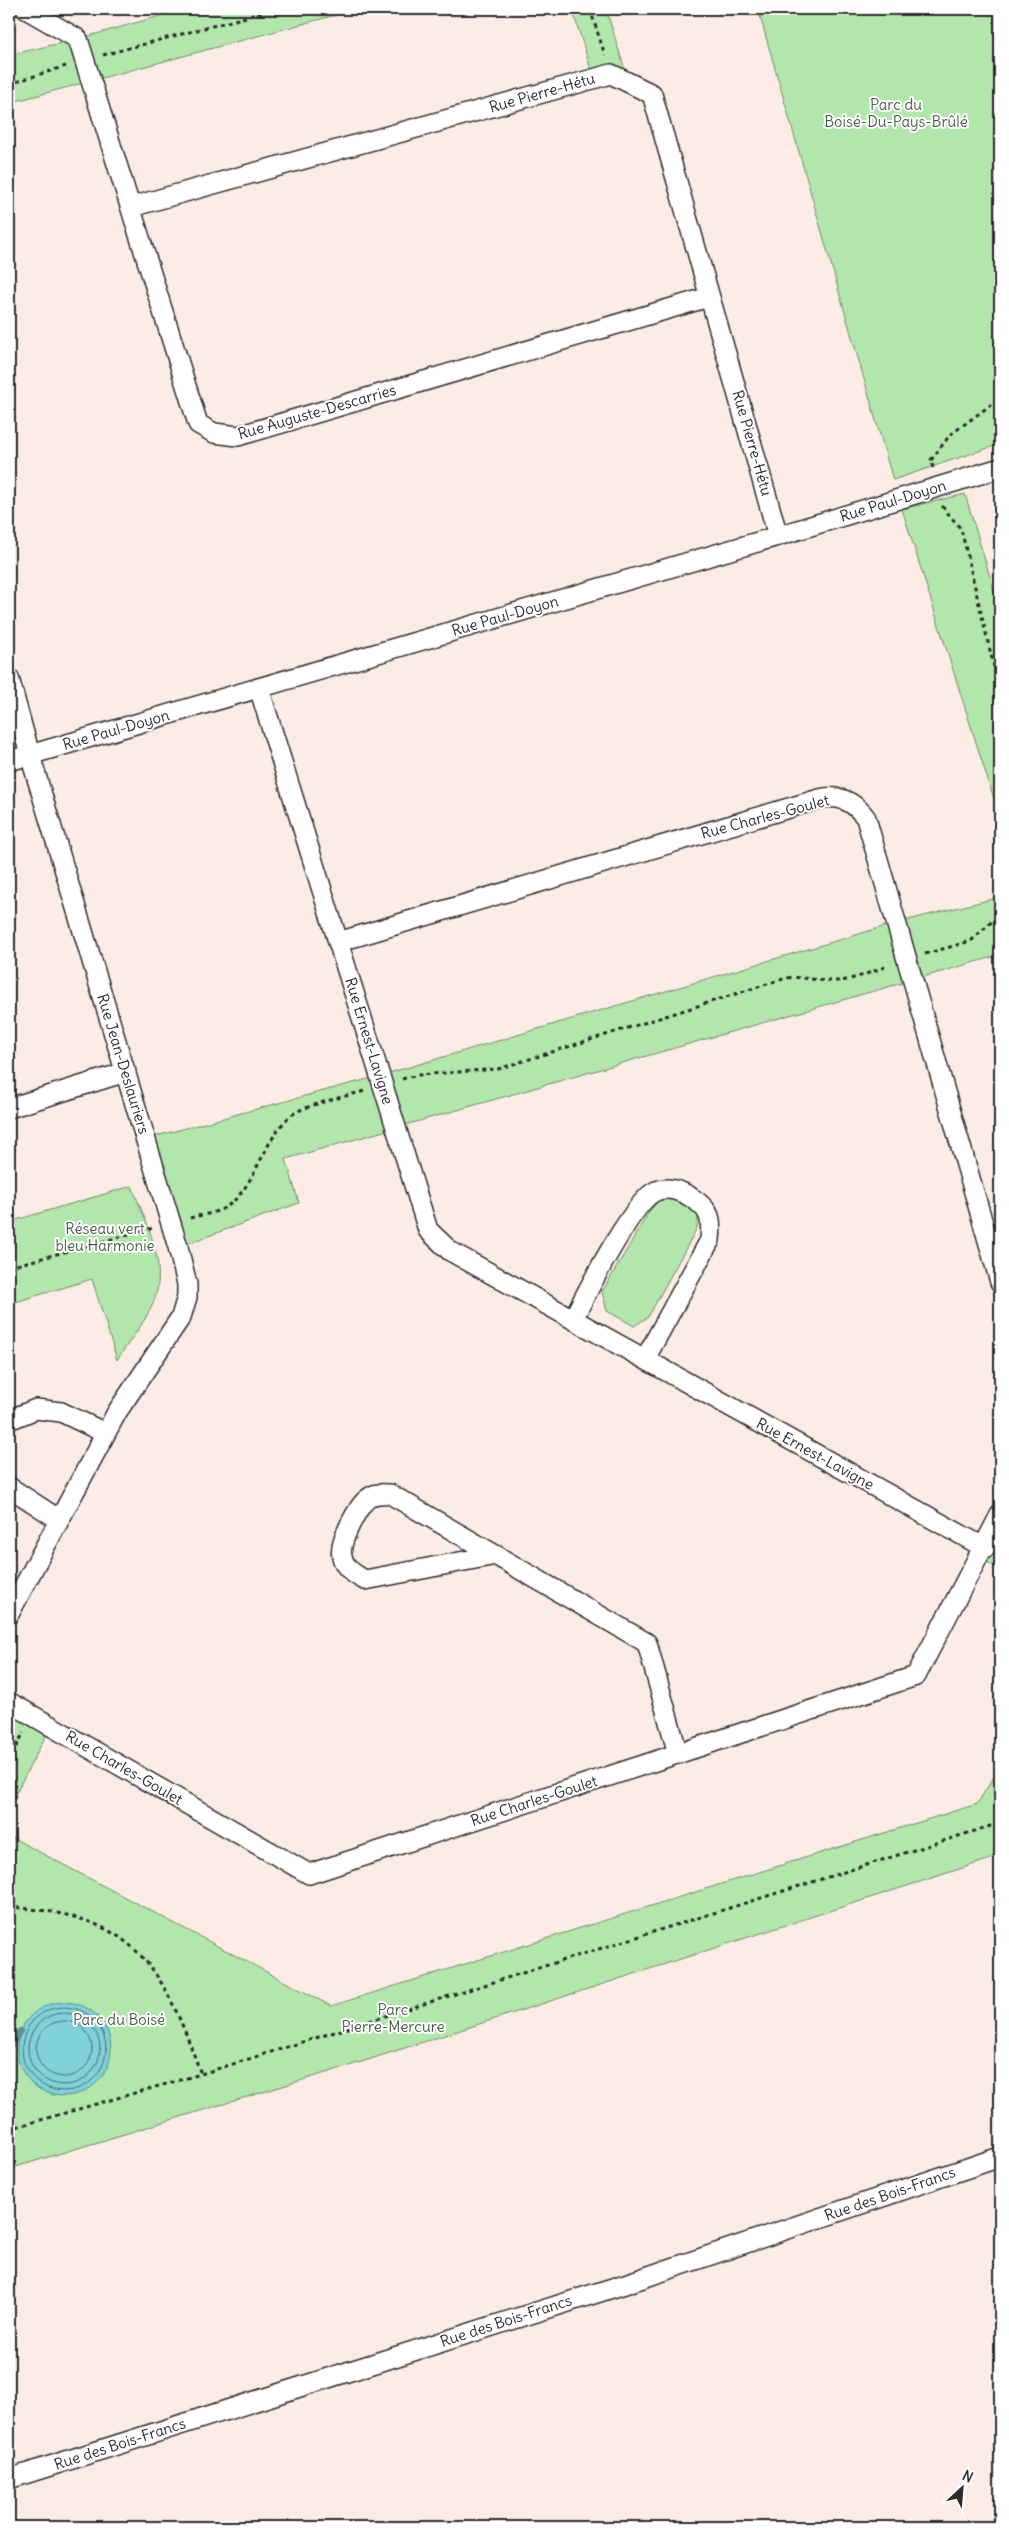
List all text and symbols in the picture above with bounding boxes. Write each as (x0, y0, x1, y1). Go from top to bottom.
street label: Rue Pierre-Hétu (487, 68, 597, 117)
park label: Parc du Boisé-Du-Pays-Brûlé (824, 95, 968, 131)
street label: Rue Auguste-Descarries (236, 380, 398, 443)
street label: Rue Pierre-Hétu (728, 388, 777, 498)
street label: Rue Paul-Doyon (837, 475, 949, 526)
street label: Rue Paul-Doyon (449, 591, 561, 640)
street label: Rue Paul-Doyon (60, 705, 172, 754)
street label: Rue Charles-Goulet (699, 790, 831, 843)
street label: Rue Ernest-Lavigne (341, 975, 398, 1107)
street label: Rue Jean-Deslauriers (93, 991, 154, 1136)
park label: Réseau vert bleu Harmonie (55, 1219, 155, 1255)
street label: Rue Ernest-Lavigne (753, 1413, 877, 1494)
street label: Rue Charles-Goulet (62, 1726, 186, 1809)
street label: Rue Charles-Goulet (468, 1771, 600, 1830)
park label: Parc Pierre-Mercure (341, 2000, 445, 2036)
park label: Parc du Boisé (73, 2010, 165, 2029)
street label: Rue des Bois-Francs (822, 2162, 958, 2225)
street label: Rue des Bois-Francs (438, 2290, 574, 2351)
street label: Rue des Bois-Francs (52, 2413, 188, 2474)
north arrow (936, 2464, 986, 2514)
text: N (959, 2466, 976, 2487)

